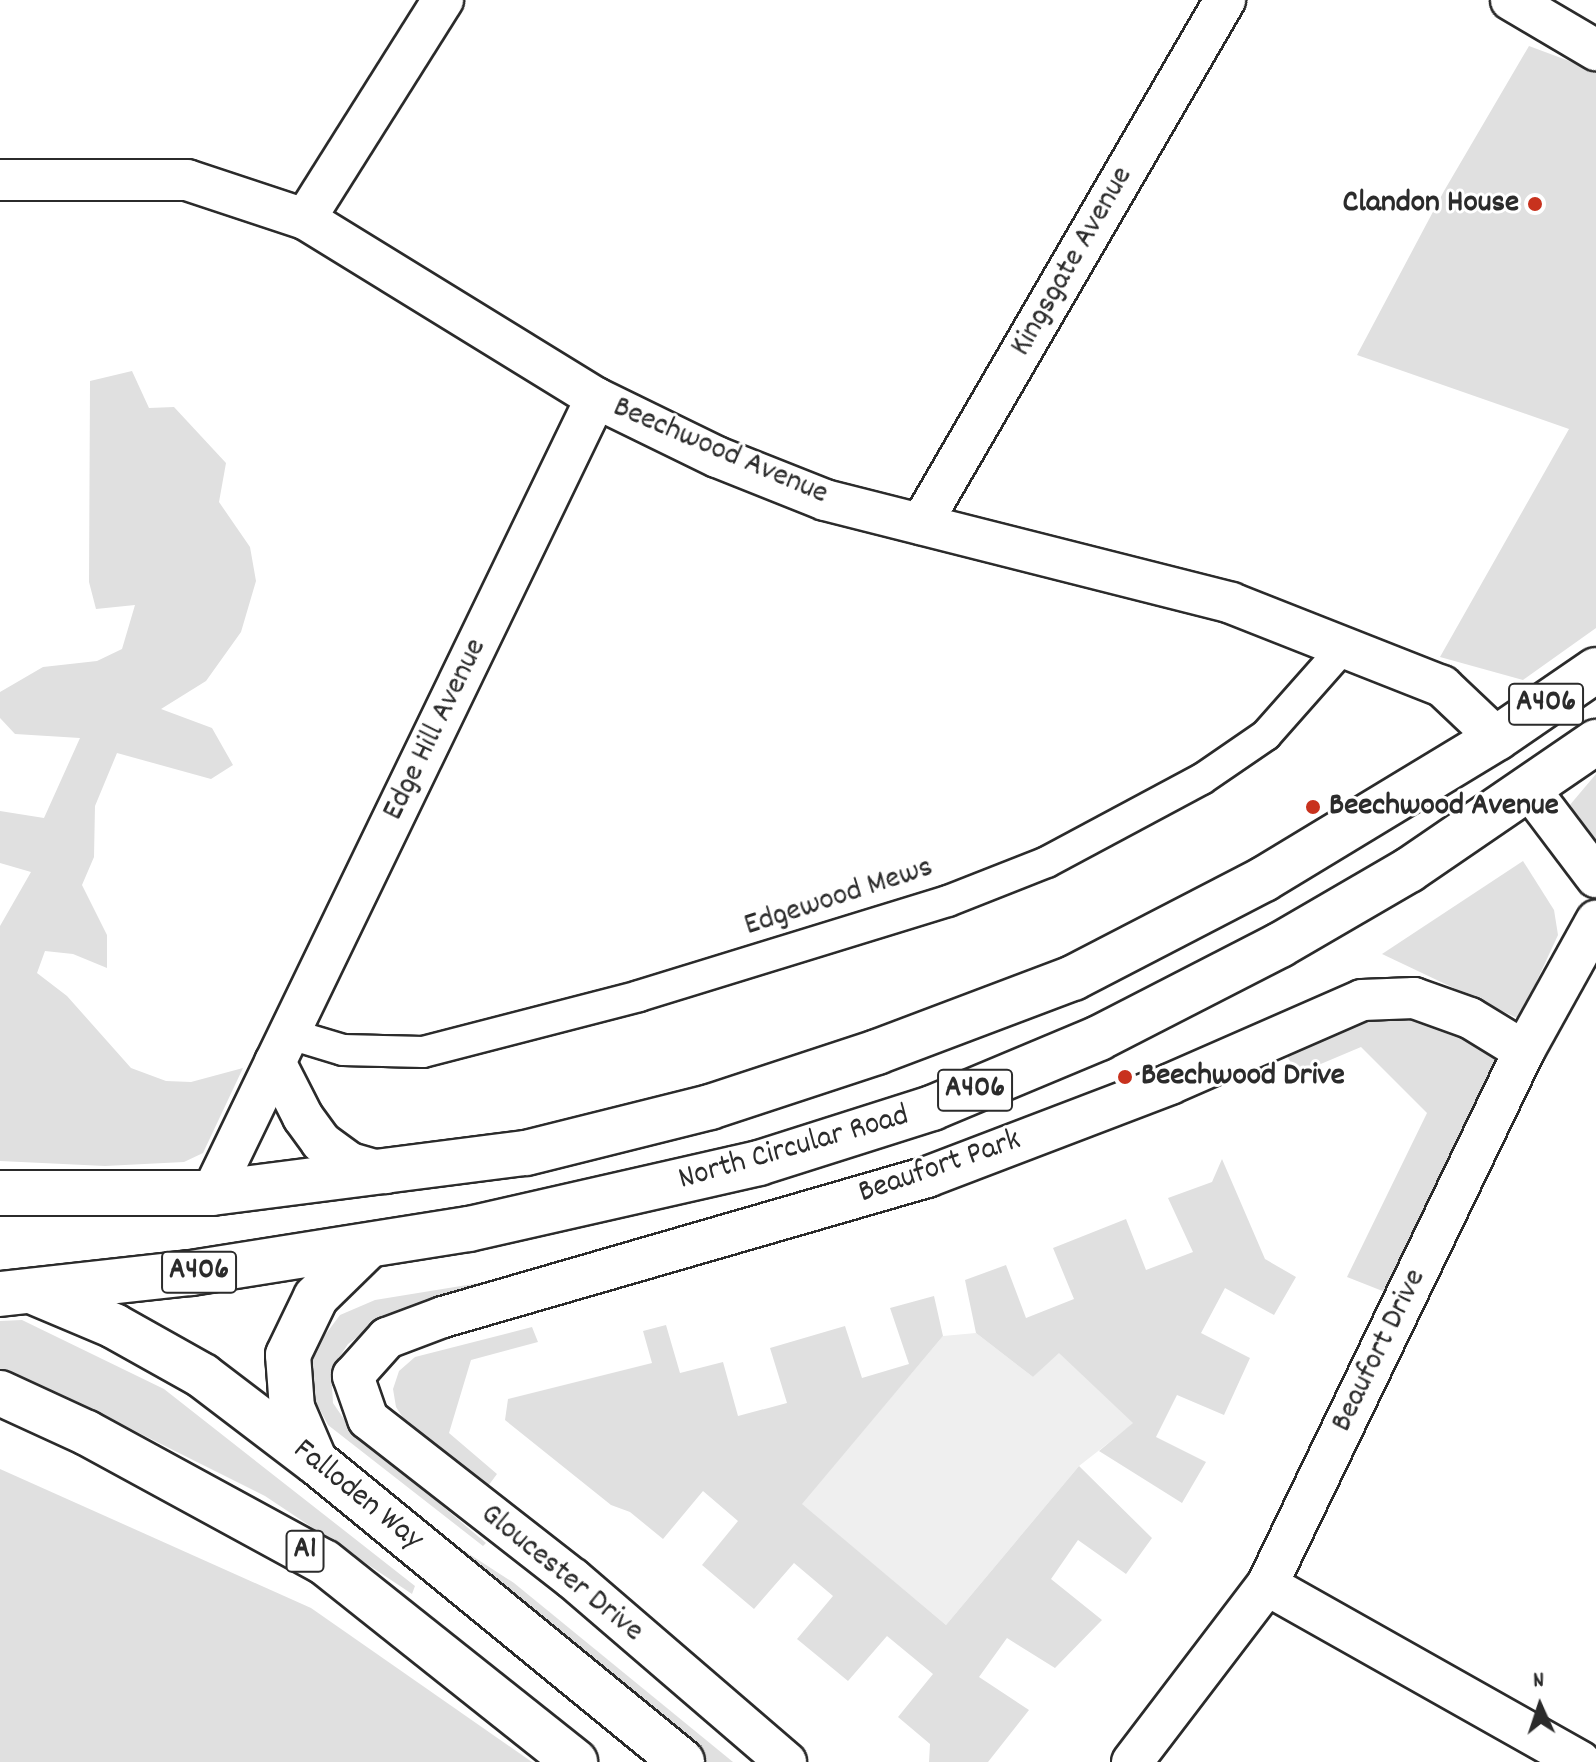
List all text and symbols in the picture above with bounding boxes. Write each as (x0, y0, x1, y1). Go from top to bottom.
street label: Kingsgate Avenue (1003, 160, 1143, 364)
place label: Clandon House (1342, 185, 1519, 223)
marker: Clandon House (1526, 195, 1544, 213)
street label: Beechwood Avenue (607, 389, 833, 515)
street label: Edge Hill Avenue (375, 633, 497, 827)
road number: A406 (1508, 678, 1584, 730)
place label: Beechwood Avenue (1329, 788, 1559, 826)
marker: Beechwood Avenue (1304, 798, 1322, 816)
street label: Edgewood Mews (740, 849, 938, 947)
place label: Beechwood Drive (1141, 1058, 1345, 1096)
road number: A406 (937, 1064, 1013, 1116)
marker: Beechwood Drive (1116, 1068, 1134, 1086)
street label: North Circular Road (675, 1098, 913, 1200)
street label: Beaufort Park (854, 1122, 1026, 1214)
road number: A406 (161, 1246, 237, 1298)
street label: Beaufort Drive (1324, 1263, 1436, 1439)
street label: Falloden Way (284, 1432, 430, 1560)
street label: Gloucester Drive (472, 1496, 650, 1652)
road number: A1 (285, 1525, 325, 1577)
north arrow (1500, 1666, 1580, 1746)
text: N (1532, 1666, 1545, 1697)

